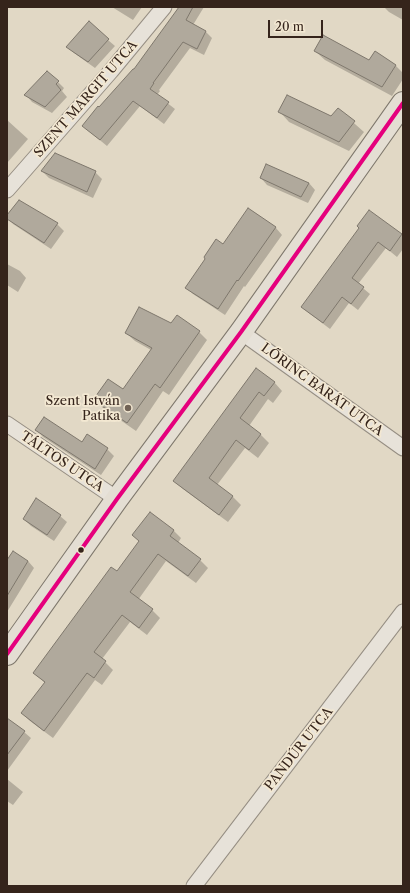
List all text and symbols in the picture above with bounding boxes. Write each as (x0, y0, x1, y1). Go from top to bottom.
scale bar (270, 12, 325, 38)
text: 20 m (275, 19, 304, 34)
street label: SZENT MARGIT UTCA (31, 37, 141, 161)
street label: LŐRINC BARÁT UTCA (258, 341, 386, 439)
place label: Szent István Patika (45, 393, 120, 424)
marker: Szent István Patika (123, 403, 133, 413)
street label: TÁLTOS UTCA (17, 428, 107, 496)
unlabelled marker (76, 545, 86, 555)
street label: PANDÚR UTCA (262, 704, 336, 794)

